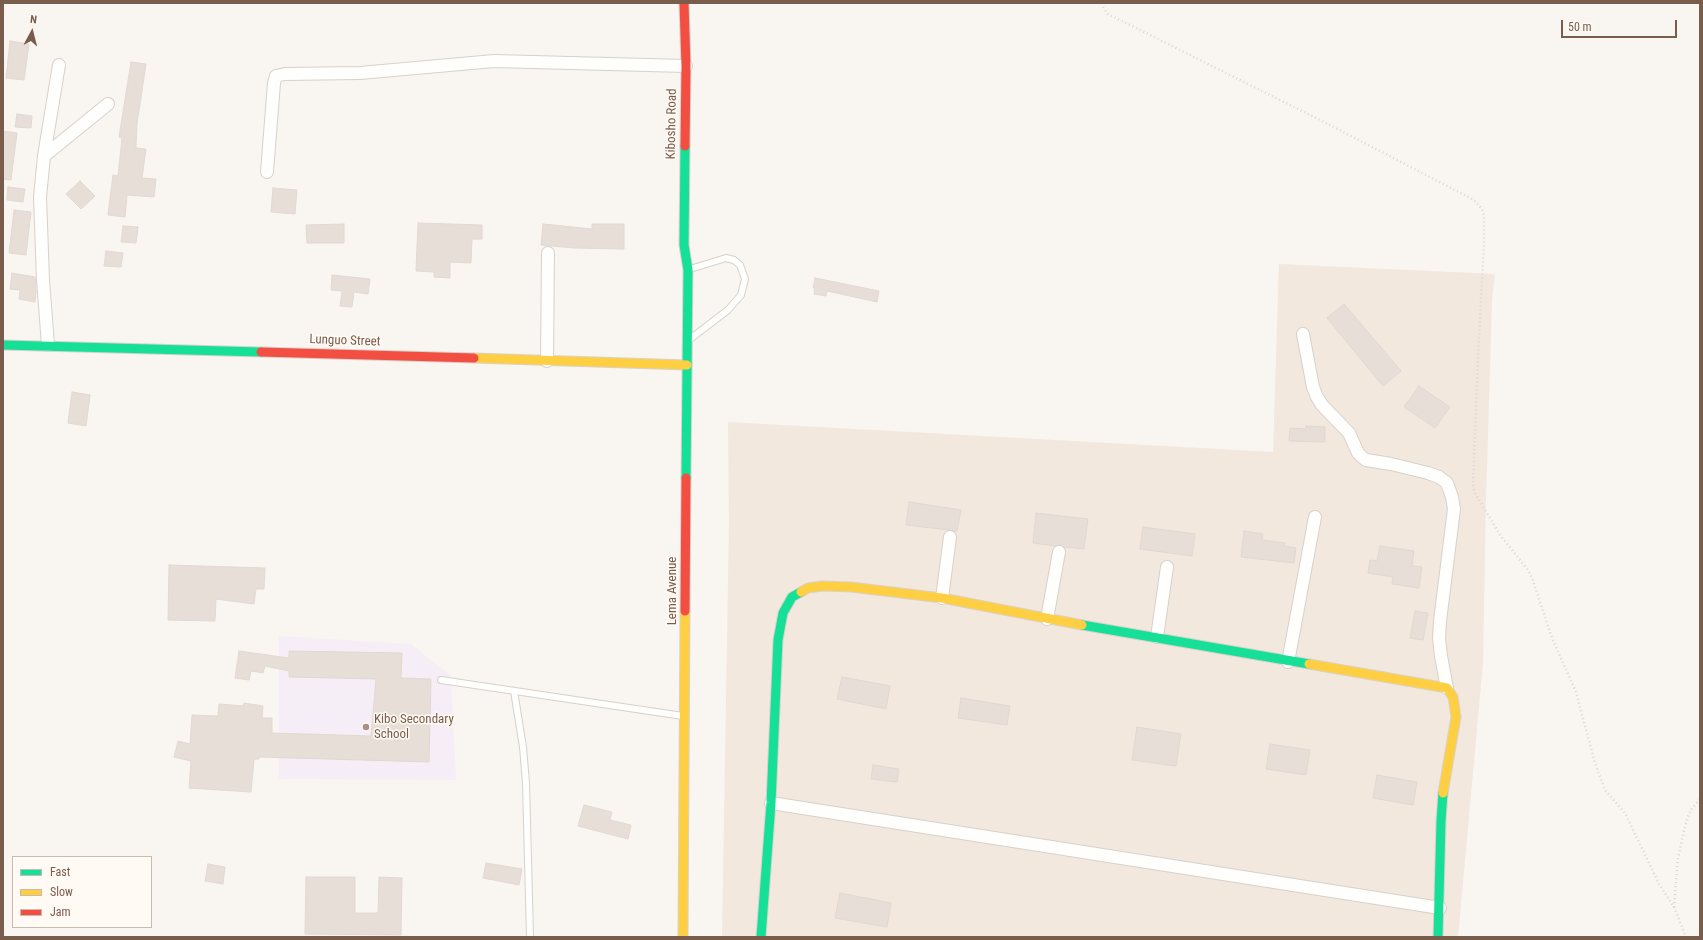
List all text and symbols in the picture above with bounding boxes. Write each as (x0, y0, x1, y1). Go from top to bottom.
north arrow (12, 12, 52, 52)
scale bar (1563, 12, 1679, 38)
text: N (29, 13, 38, 26)
text: 50 m (1568, 20, 1592, 34)
street label: Kibosho Road (664, 88, 680, 160)
street label: Lunguo Street (309, 332, 381, 350)
street label: Lema Avenue (665, 557, 681, 625)
place label: Kibo Secondary School (374, 712, 454, 743)
marker: Kibo Secondary School (361, 722, 371, 732)
legend (12, 856, 152, 928)
text: Fast (50, 865, 70, 879)
text: Slow (50, 885, 73, 899)
text: Jam (50, 905, 71, 919)

